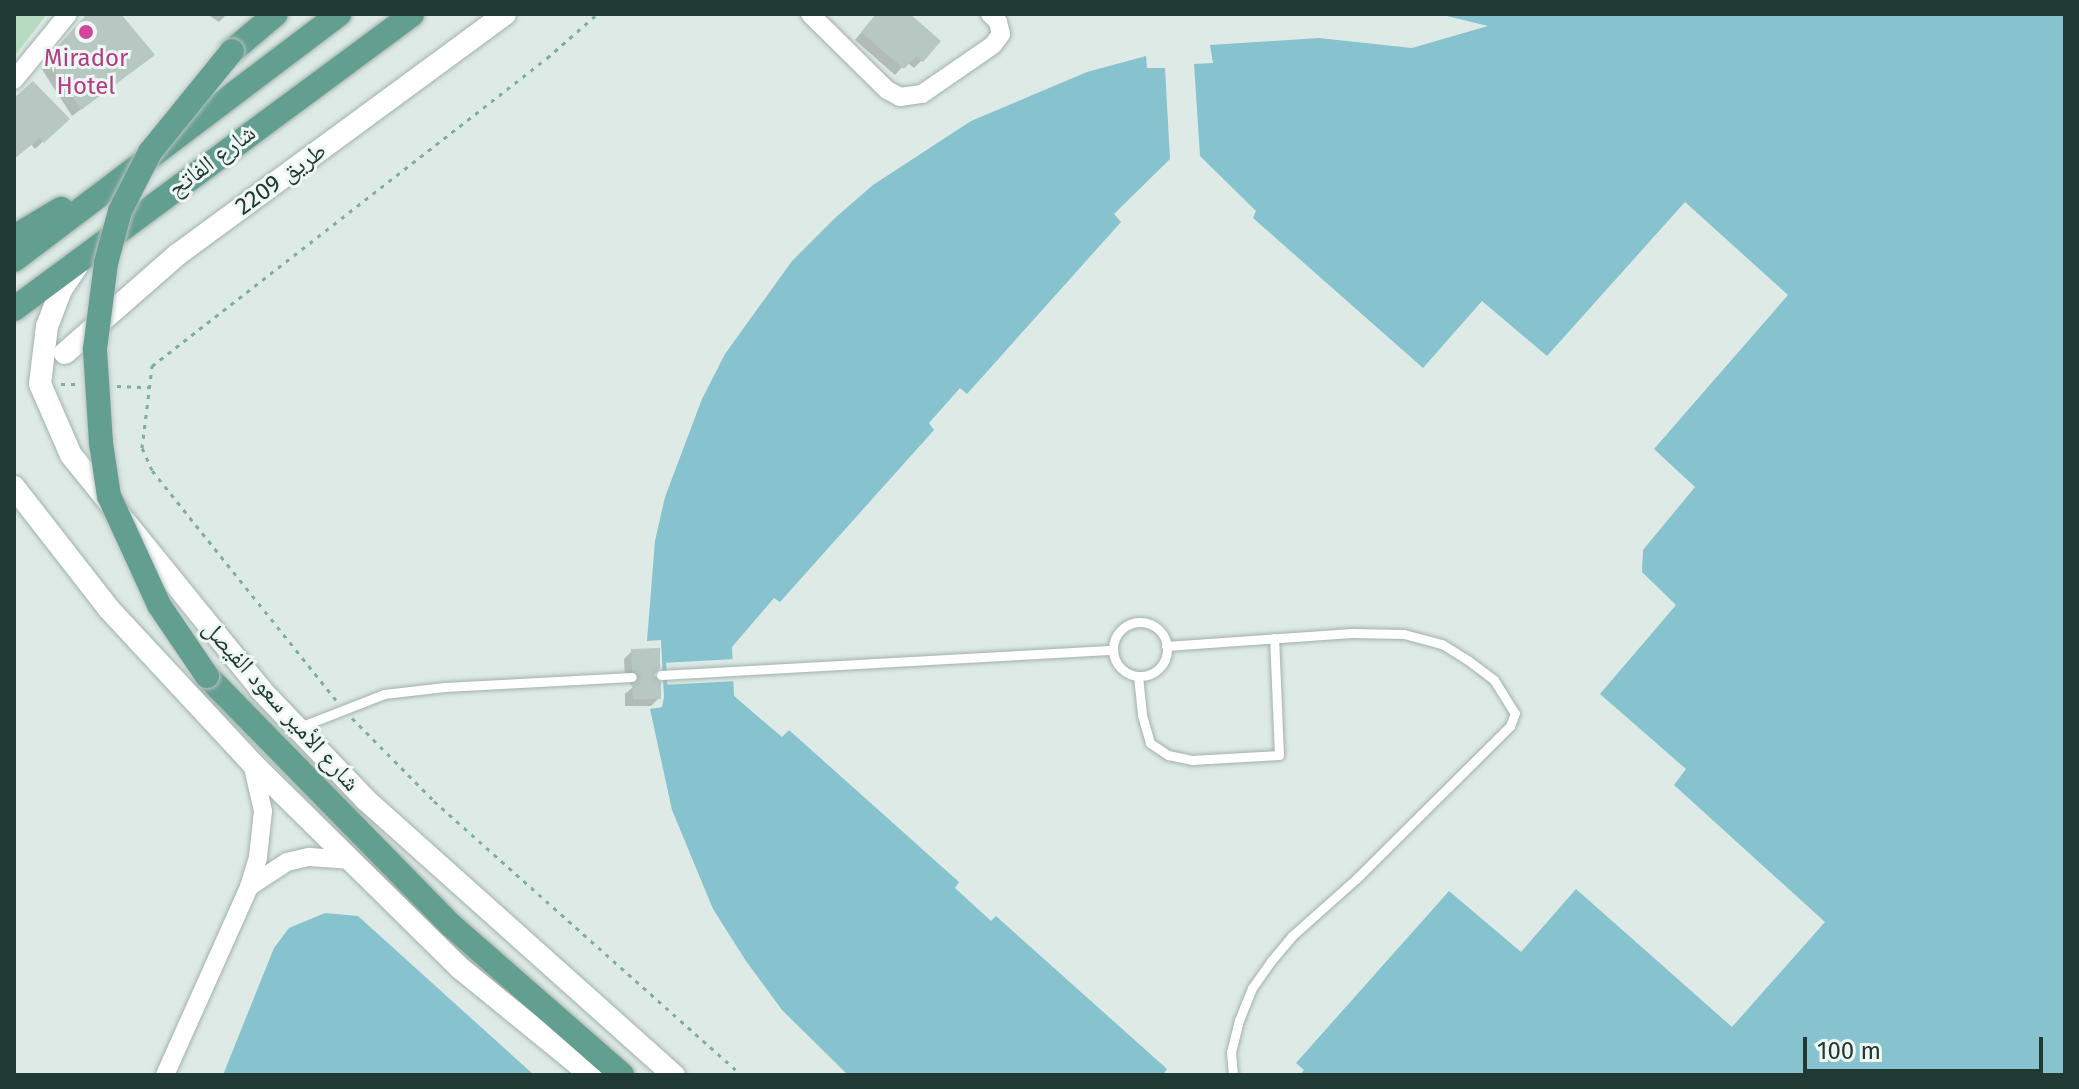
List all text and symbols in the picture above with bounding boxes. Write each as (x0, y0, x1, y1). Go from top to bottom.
marker: Mirador Hotel (77, 23, 95, 41)
place label: Mirador Hotel (44, 45, 128, 101)
street label: شارع الفاتح (162, 119, 262, 203)
street label: طريق 2209 (230, 136, 332, 222)
street label: شارع الأمير سعود الفيصل (196, 614, 366, 798)
scale bar (1807, 1021, 2047, 1071)
text: 100 m (1817, 1037, 1881, 1065)

